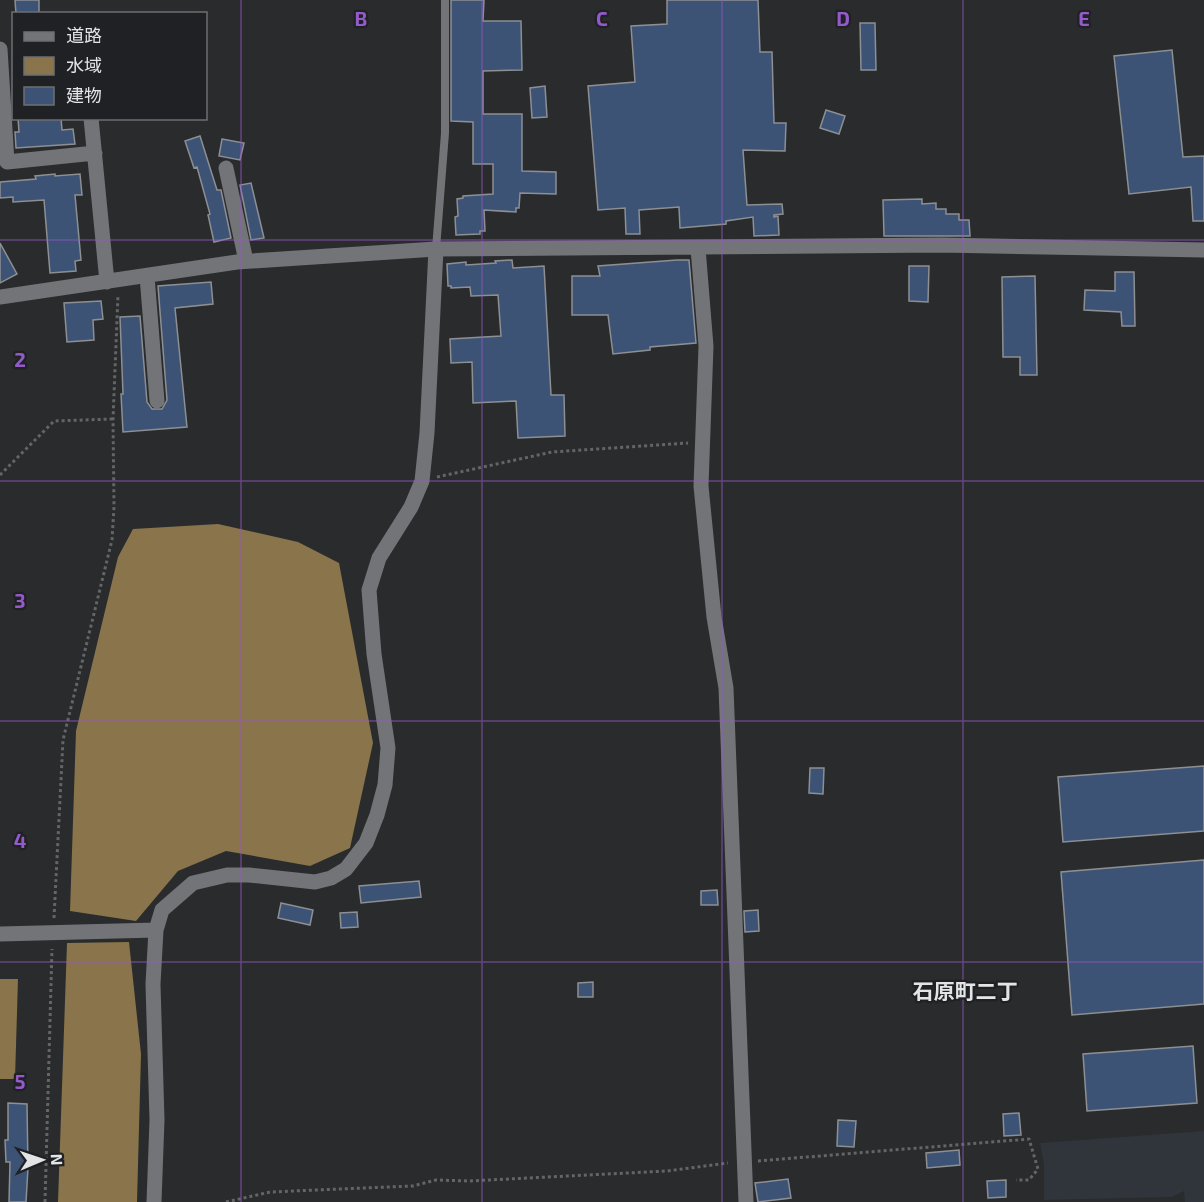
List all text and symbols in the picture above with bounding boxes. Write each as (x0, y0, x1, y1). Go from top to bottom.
text: B (355, 6, 367, 30)
text: C (596, 6, 608, 30)
text: D (836, 6, 850, 30)
text: E (1078, 6, 1090, 30)
legend (12, 12, 207, 120)
text: 道路 (66, 24, 102, 46)
text: 水域 (66, 54, 102, 76)
text: 建物 (66, 84, 102, 106)
text: 2 (14, 347, 26, 371)
text: 3 (14, 588, 26, 612)
text: 4 (14, 828, 27, 852)
district label: 石原町二丁 (913, 978, 1018, 1003)
text: 5 (14, 1069, 26, 1093)
north arrow (12, 1130, 72, 1190)
text: N (48, 1153, 67, 1166)

